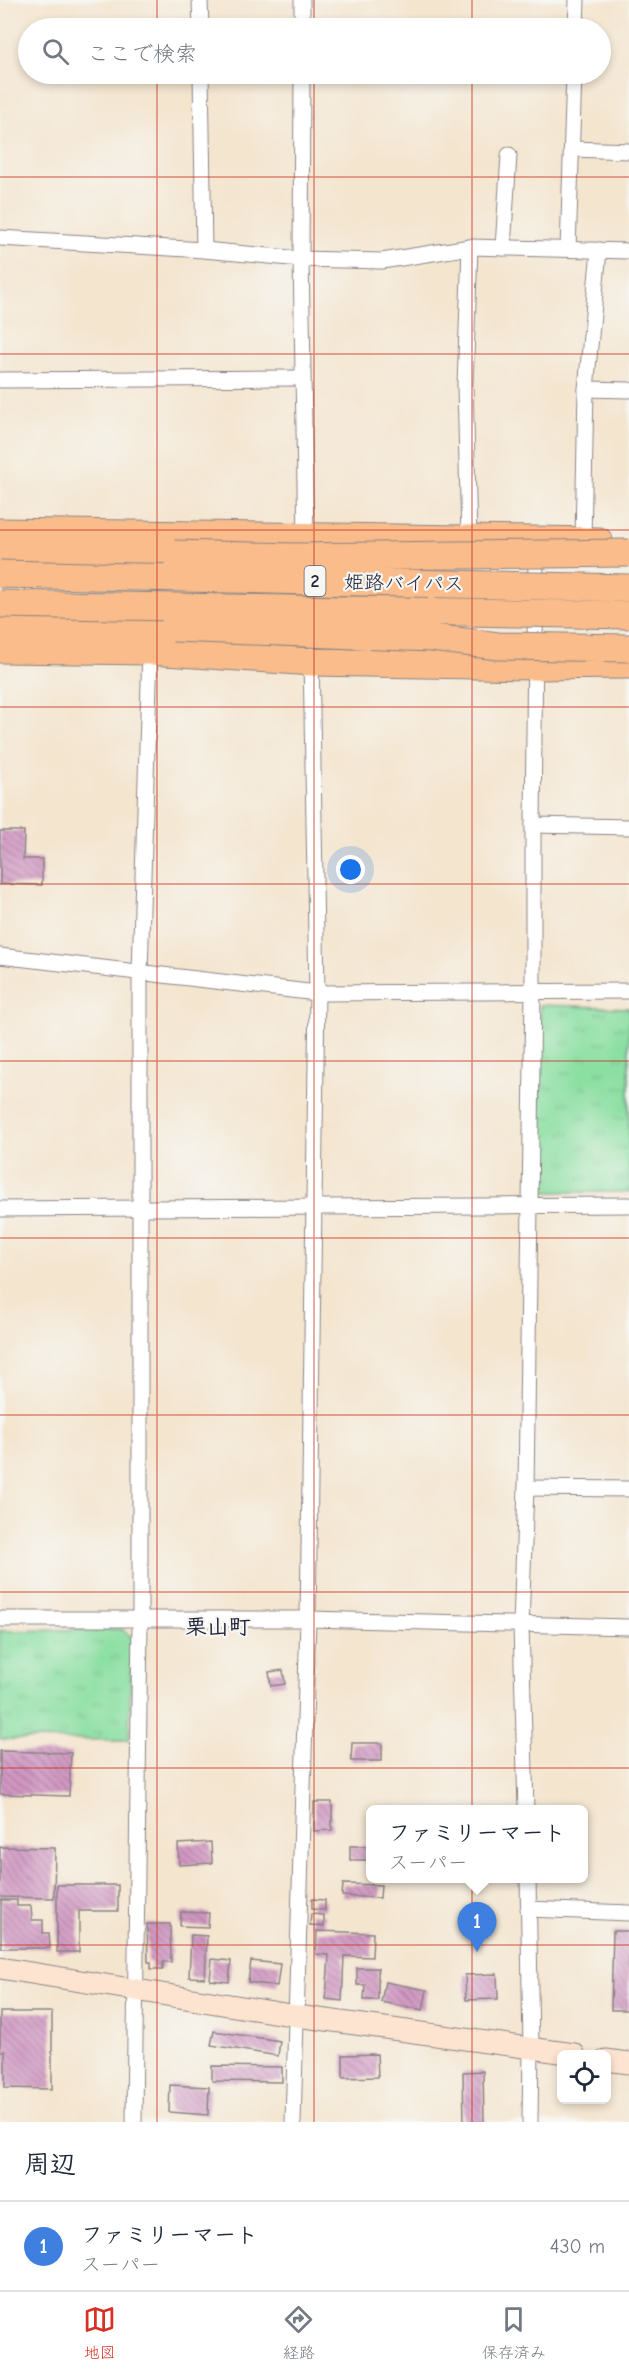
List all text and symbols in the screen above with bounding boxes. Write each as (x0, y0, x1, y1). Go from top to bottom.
search box (18, 18, 611, 84)
icon: search (39, 35, 72, 68)
text: ここで検索 (87, 41, 197, 67)
road number: 2 (304, 566, 326, 596)
street label: 姫路バイパス (344, 570, 464, 596)
your location (336, 855, 365, 884)
district label: 栗山町 (185, 1614, 251, 1640)
popup (366, 1805, 588, 1883)
text: ファミリーマート (389, 1820, 565, 1846)
text: スーパー (389, 1851, 468, 1874)
pin: 1 (458, 1902, 496, 1952)
map controls (557, 2050, 611, 2104)
button: locate (557, 2050, 611, 2104)
text: 周辺 (24, 2150, 76, 2180)
text: ファミリーマート (81, 2222, 258, 2248)
text: 1 (40, 2235, 47, 2258)
text: 430 m (550, 2235, 605, 2258)
text: スーパー (81, 2253, 160, 2276)
tab: 地図 (83, 2303, 116, 2363)
tab: 経路 (282, 2303, 315, 2363)
tab: 保存済み (482, 2303, 546, 2363)

